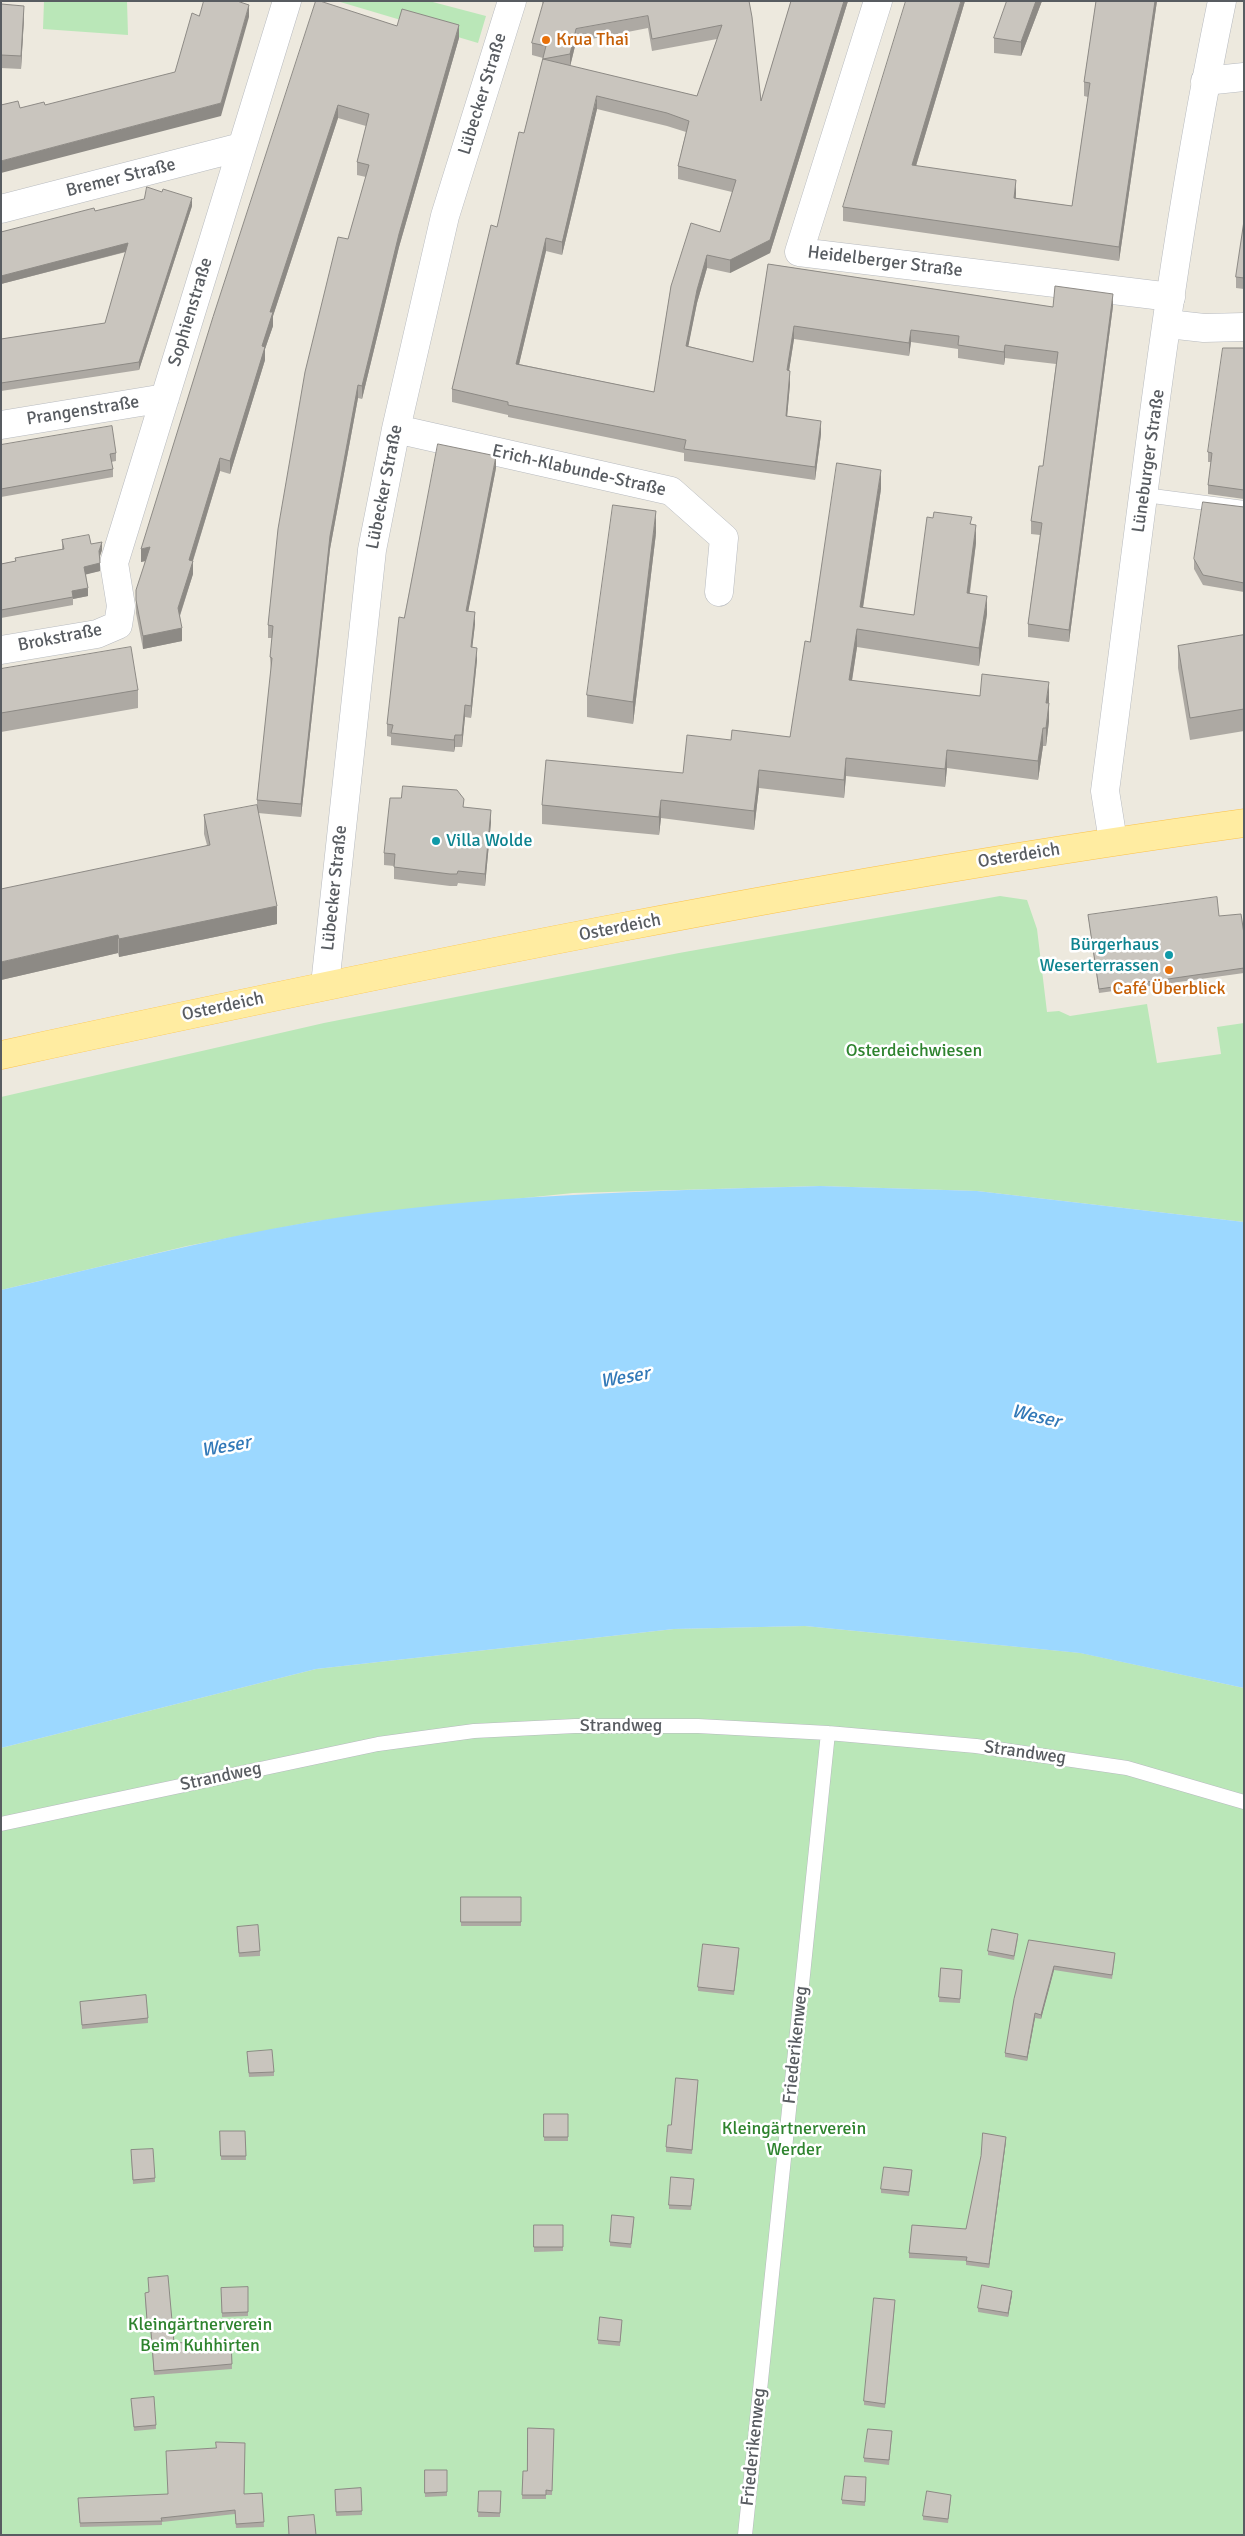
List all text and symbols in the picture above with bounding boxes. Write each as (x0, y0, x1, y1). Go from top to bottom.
place label: Krua Thai (556, 29, 629, 51)
street label: Lübecker Straße (454, 30, 512, 158)
marker: Krua Thai (540, 34, 552, 46)
street label: Bremer Straße (64, 154, 178, 202)
street label: Heidelberger Straße (806, 242, 964, 282)
street label: Sophienstraße (164, 255, 218, 369)
street label: Lüneburger Straße (1128, 388, 1170, 534)
street label: Prangenstraße (25, 391, 141, 431)
street label: Lübecker Straße (362, 423, 408, 551)
street label: Erich-Klabunde-Straße (490, 440, 668, 502)
street label: Brokstraße (16, 619, 104, 657)
street label: Lübecker Straße (318, 824, 352, 952)
place label: Villa Wolde (446, 830, 532, 852)
marker: Villa Wolde (430, 835, 442, 847)
street label: Osterdeich (976, 839, 1062, 873)
street label: Osterdeich (577, 909, 663, 947)
place label: Bürgerhaus Weserterrassen (1040, 934, 1159, 976)
marker: Bürgerhaus Weserterrassen (1163, 949, 1175, 961)
marker: Café Überblick (1163, 964, 1175, 976)
place label: Café Überblick (1113, 978, 1225, 1000)
street label: Osterdeich (180, 988, 266, 1026)
park label: Osterdeichwiesen (846, 1040, 982, 1062)
water label: Weser (599, 1362, 651, 1394)
water label: Weser (1009, 1400, 1063, 1434)
water label: Weser (200, 1431, 252, 1463)
street label: Strandweg (580, 1715, 662, 1737)
street label: Strandweg (983, 1737, 1067, 1769)
street label: Strandweg (178, 1758, 264, 1796)
street label: Friederikenweg (779, 1985, 813, 2105)
park label: Kleingärtnerverein Werder (722, 2118, 866, 2160)
park label: Kleingärtnerverein Beim Kuhhirten (128, 2314, 272, 2356)
street label: Friederikenweg (737, 2387, 771, 2507)

